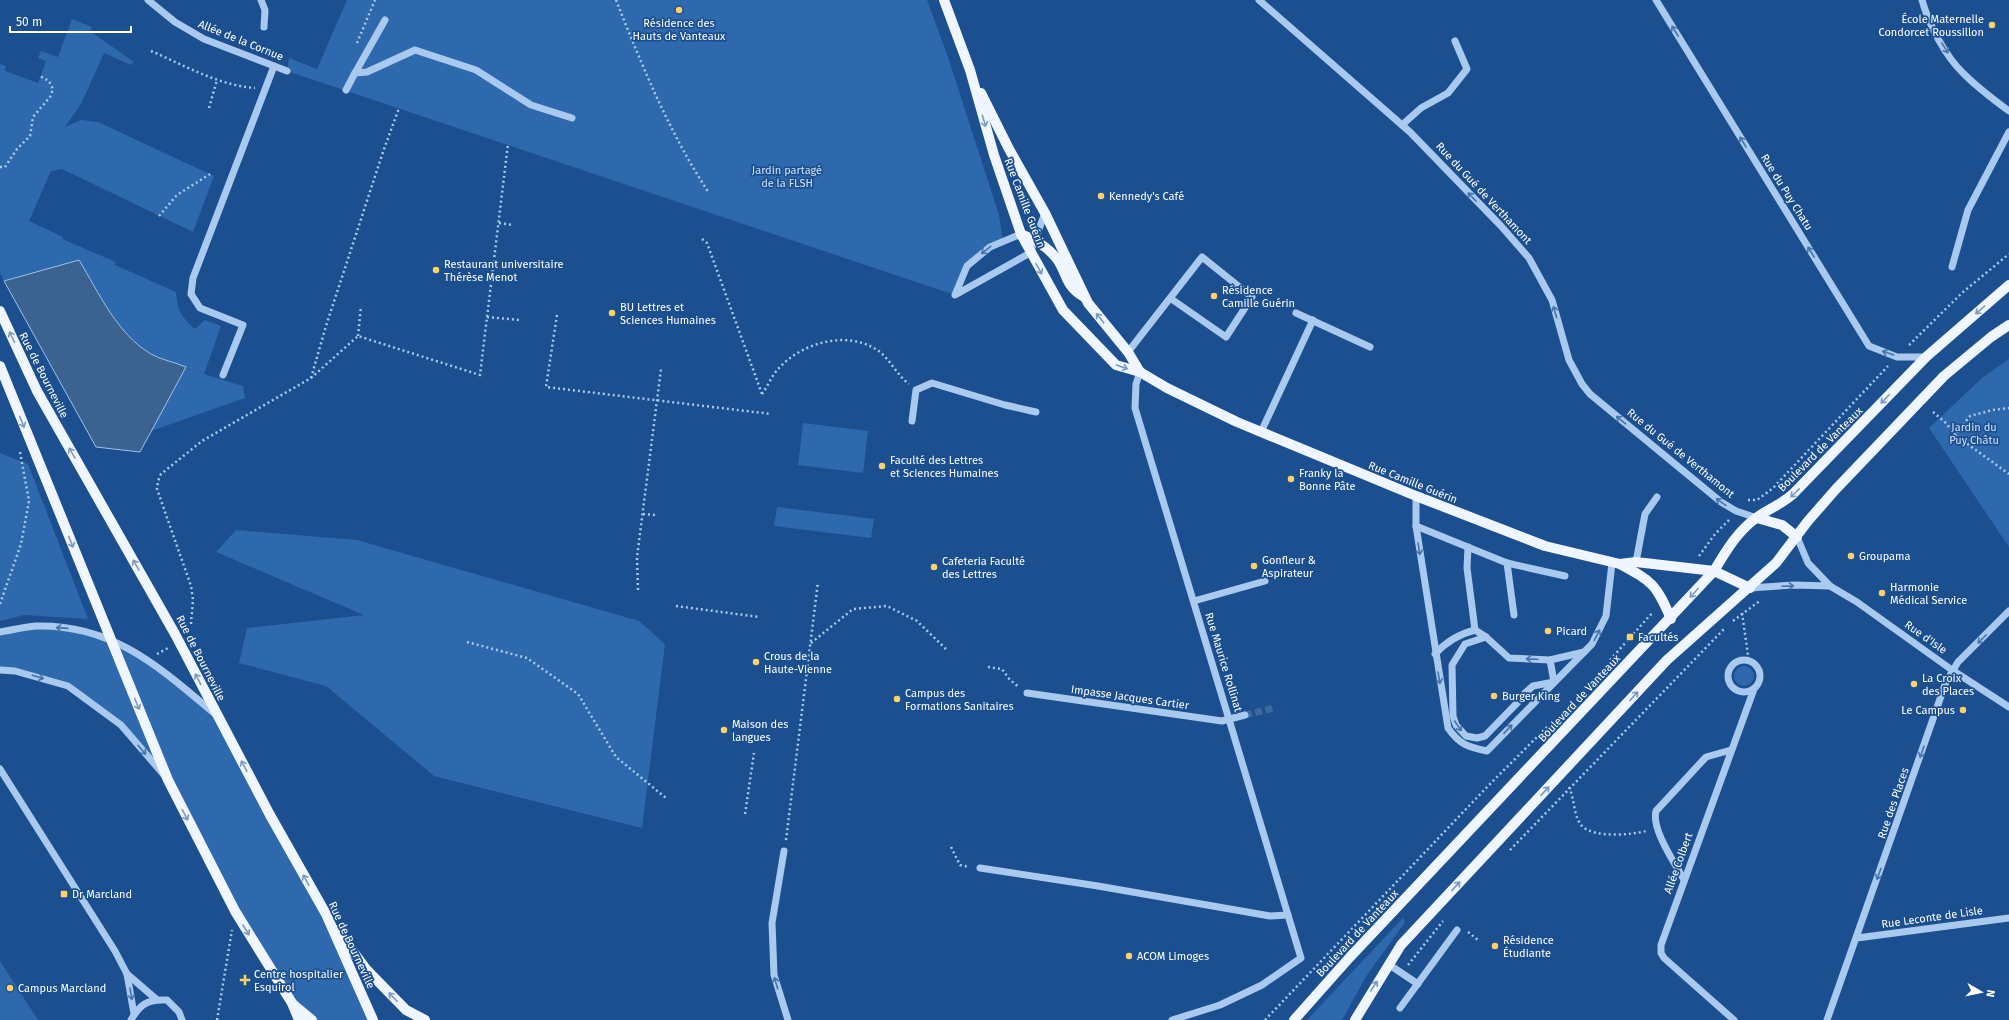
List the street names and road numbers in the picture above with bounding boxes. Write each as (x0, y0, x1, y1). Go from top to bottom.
street label: Allée de la Cornue (196, 17, 285, 63)
street label: Rue du Gué de Verthamont (1433, 140, 1534, 247)
street label: Rue du Puy Chatu (1758, 152, 1815, 233)
street label: Rue Camille Guérin (1001, 157, 1048, 250)
street label: Rue de Bourneville (16, 330, 71, 420)
street label: Boulevard de Vanteaux (1775, 404, 1866, 494)
street label: Rue du Gué de Verthamont (1624, 406, 1737, 501)
street label: Rue Camille Guérin (1366, 459, 1459, 506)
street label: Rue Maurice Rollinat (1202, 611, 1245, 713)
street label: Rue de Bourneville (173, 613, 228, 703)
street label: Rue d'Isle (1902, 618, 1949, 657)
street label: Boulevard de Vanteaux (1536, 652, 1624, 745)
street label: Impasse Jacques Cartier (1070, 683, 1191, 712)
street label: Rue des Places (1875, 766, 1912, 840)
street label: Allée Colbert (1661, 831, 1696, 895)
street label: Boulevard de Vanteaux (1314, 887, 1402, 980)
street label: Rue de Bourneville (326, 900, 377, 991)
street label: Rue Leconte de Lisle (1881, 904, 1984, 931)

